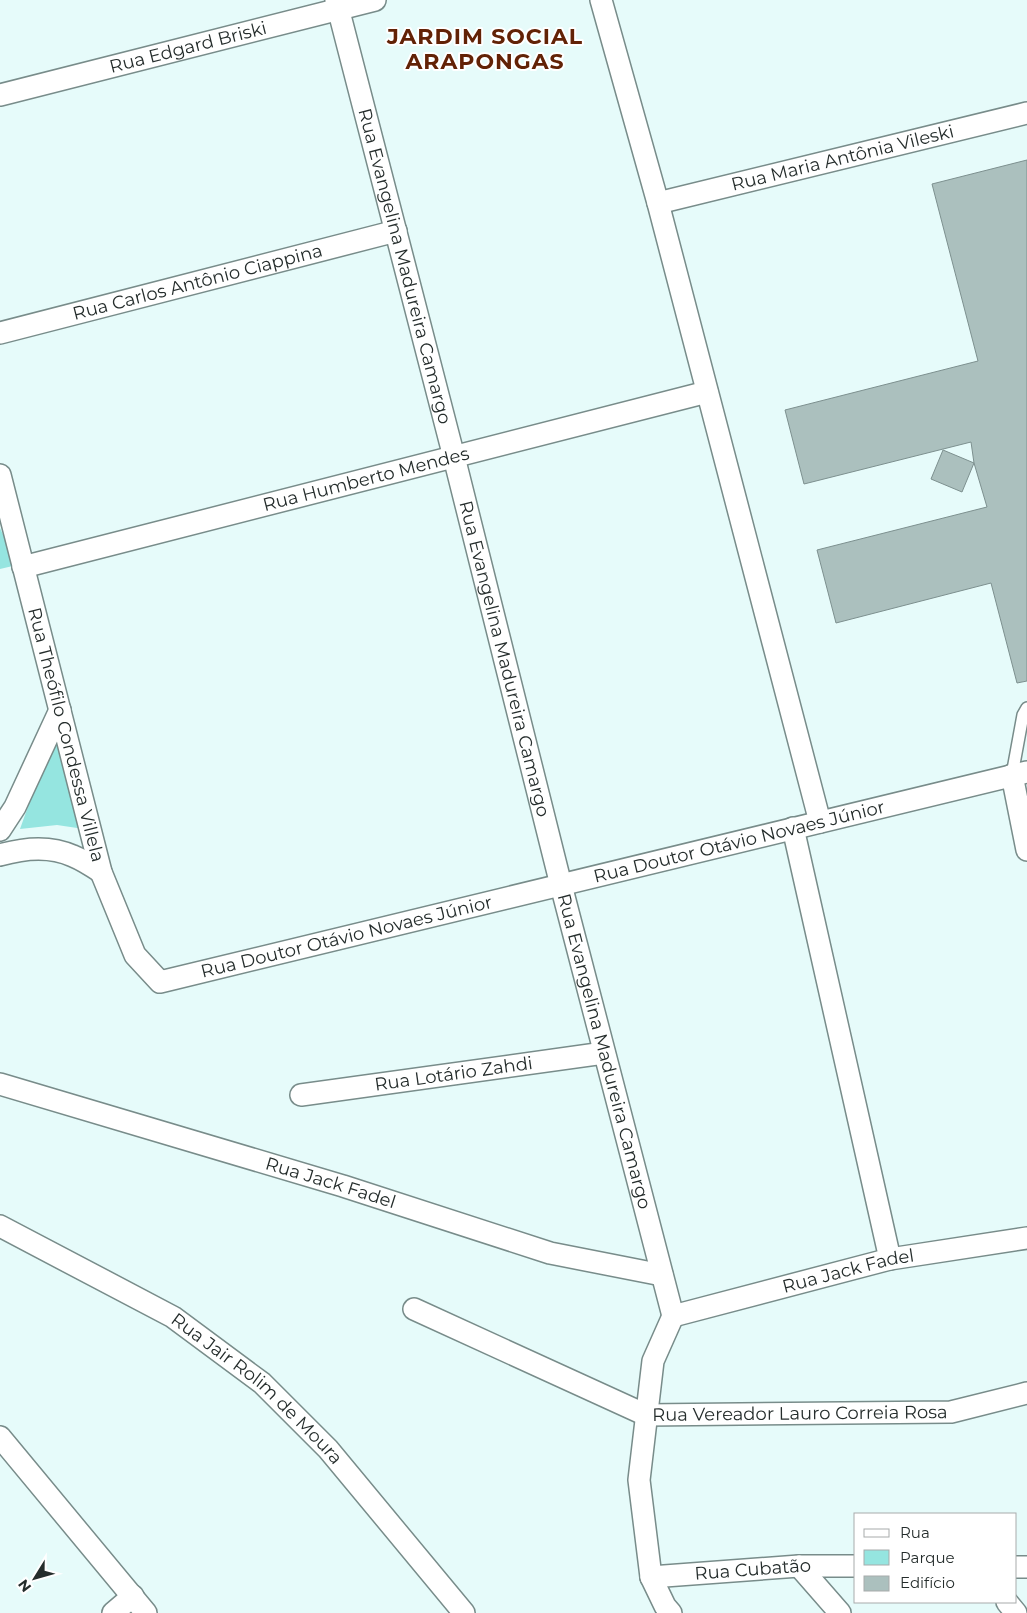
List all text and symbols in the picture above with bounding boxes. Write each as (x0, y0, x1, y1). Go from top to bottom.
street label: Rua Edgard Briski (107, 17, 269, 78)
district label: JARDIM SOCIAL ARAPONGAS (386, 23, 583, 75)
street label: Rua Evangelina Madureira Camargo (353, 106, 456, 426)
street label: Rua Maria Antônia Vileski (729, 120, 956, 196)
street label: Rua Carlos Antônio Ciappina (70, 239, 325, 325)
street label: Rua Humberto Mendes (261, 442, 472, 516)
street label: Rua Evangelina Madureira Camargo (454, 498, 555, 819)
street label: Rua Theófilo Condessa Villela (23, 605, 109, 864)
street label: Rua Doutor Otávio Novaes Júnior (591, 796, 887, 888)
street label: Rua Doutor Otávio Novaes Júnior (199, 891, 494, 983)
street label: Rua Evangelina Madureira Camargo (553, 891, 656, 1211)
street label: Rua Lotário Zahdi (373, 1052, 534, 1096)
street label: Rua Jack Fadel (263, 1153, 398, 1213)
street label: Rua Jack Fadel (780, 1244, 916, 1298)
street label: Rua Jair Rolim de Moura (167, 1308, 347, 1469)
street label: Rua Vereador Lauro Correia Rosa (652, 1401, 948, 1426)
legend (854, 1513, 1017, 1603)
text: Rua (900, 1523, 930, 1542)
text: Parque (900, 1548, 955, 1567)
north arrow (10, 1553, 60, 1603)
street label: Rua Cubatão (694, 1555, 811, 1585)
text: Edifício (900, 1573, 955, 1592)
text: N (14, 1576, 35, 1596)

